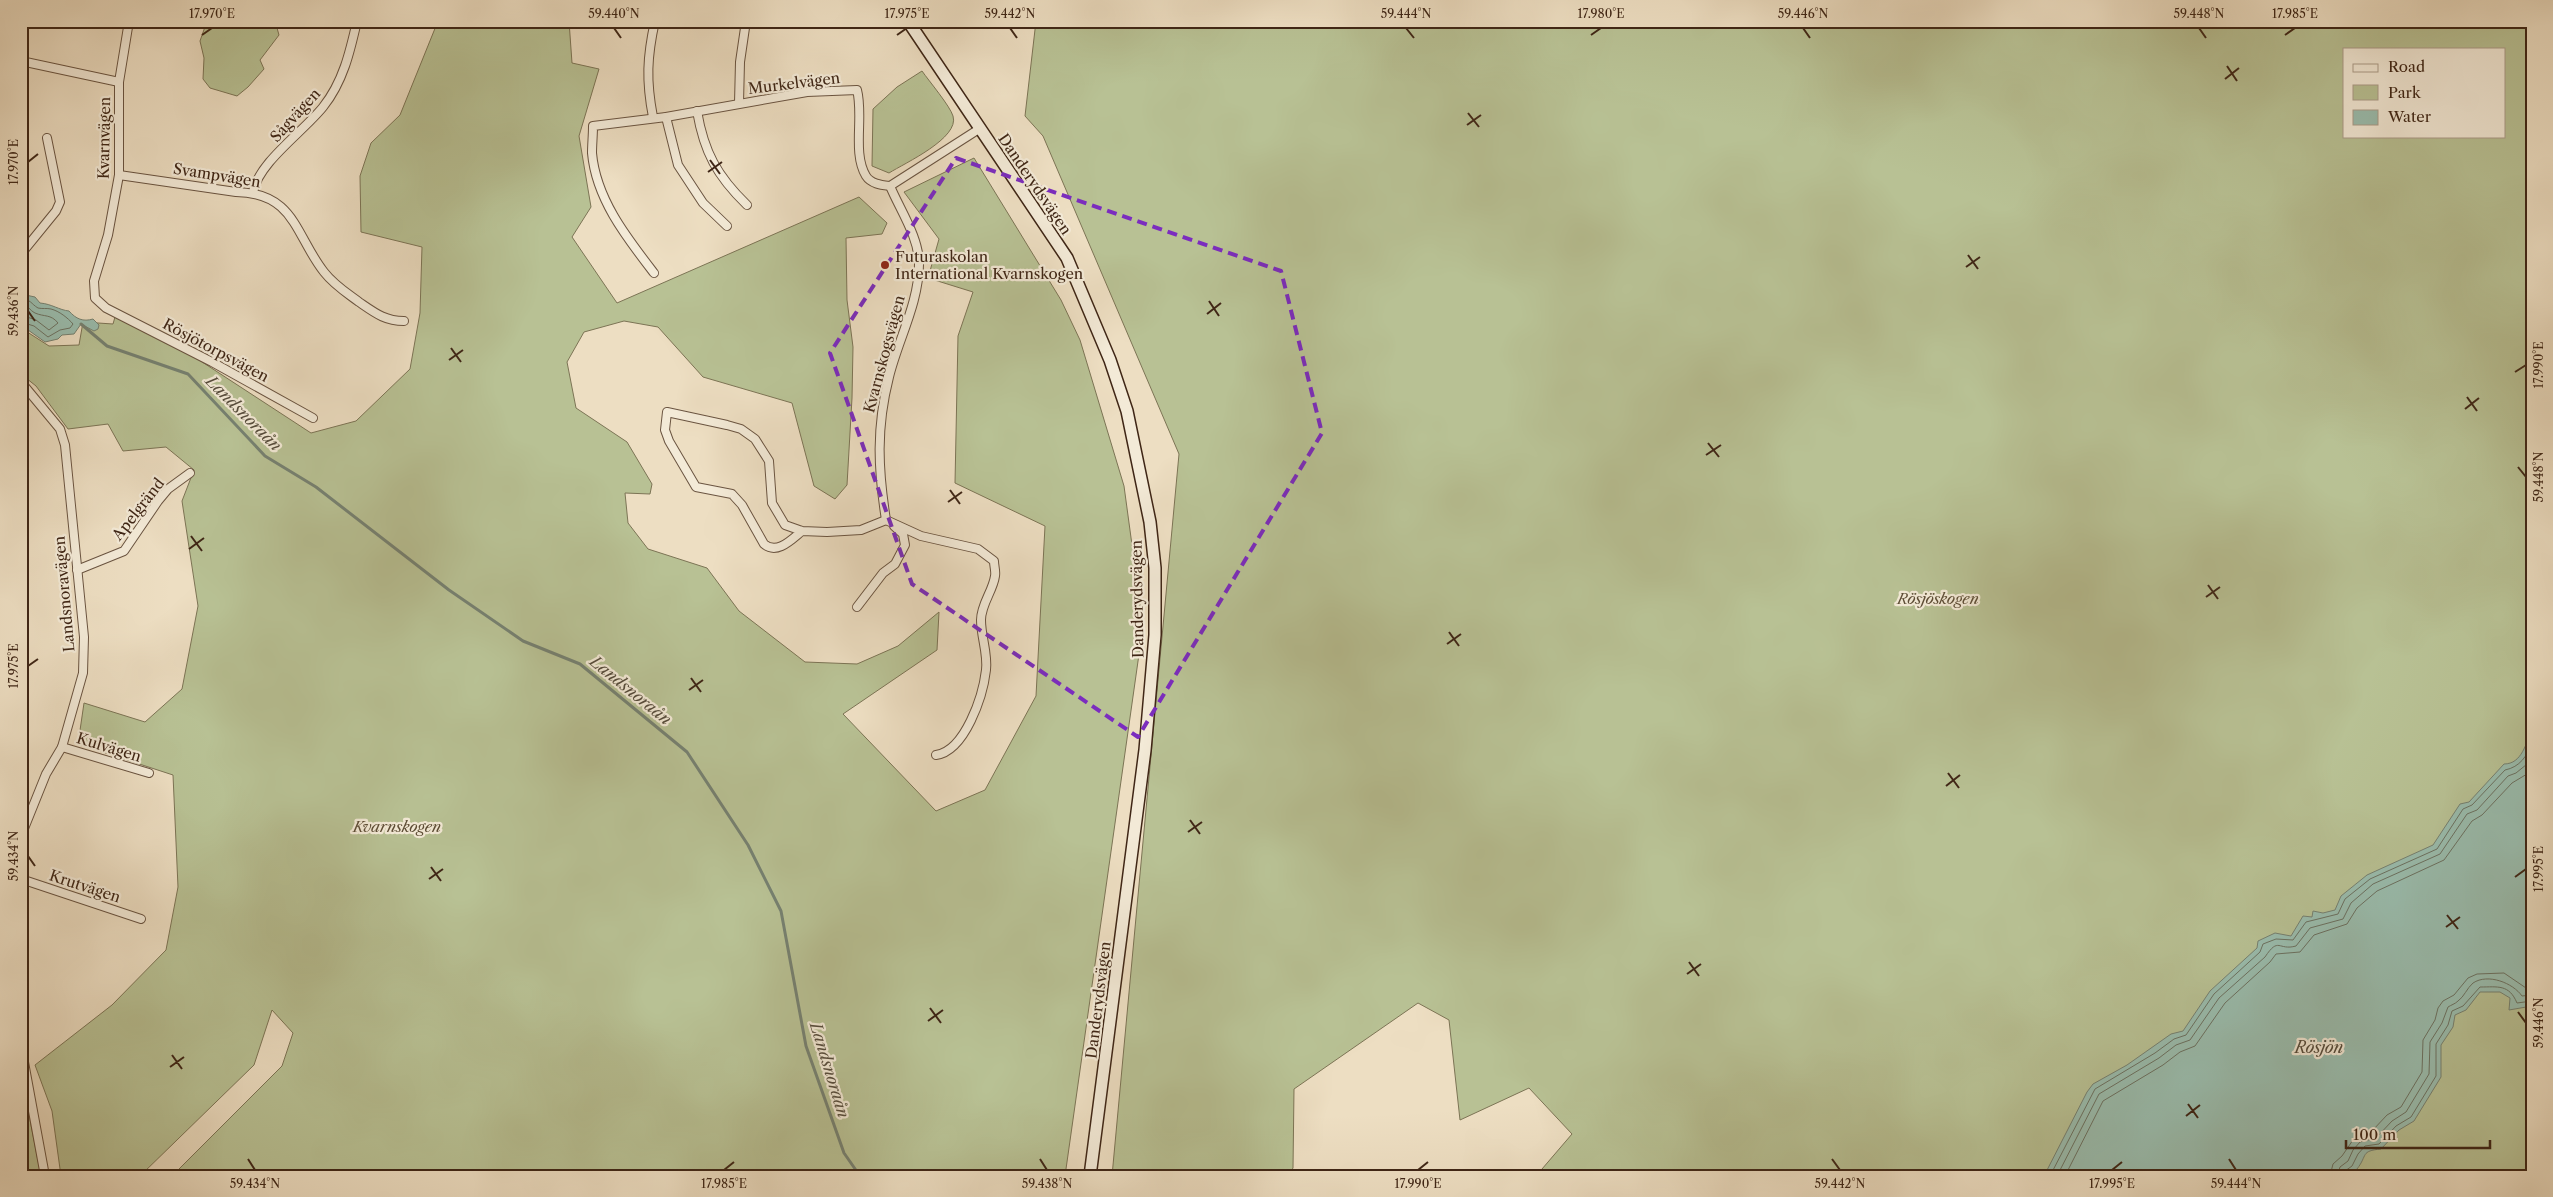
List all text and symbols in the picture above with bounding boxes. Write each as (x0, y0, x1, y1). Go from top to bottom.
text: 17.970°E (189, 6, 235, 21)
text: 59.440°N (588, 6, 640, 21)
text: 17.975°E (885, 6, 929, 21)
text: 59.442°N (985, 6, 1036, 21)
text: 59.444°N (1381, 6, 1431, 21)
text: 17.980°E (1577, 6, 1625, 21)
text: 59.446°N (1778, 6, 1828, 21)
text: 59.448°N (2173, 6, 2225, 21)
text: 17.985°E (2272, 6, 2318, 21)
legend (2343, 48, 2506, 138)
text: Road (2388, 57, 2425, 76)
street label: Murkelvägen (747, 68, 842, 98)
text: Park (2388, 83, 2422, 102)
street label: Sågvägen (266, 84, 325, 146)
street label: Kvarnvägen (94, 96, 114, 179)
text: Water (2387, 107, 2432, 126)
street label: Danderydsvägen (994, 130, 1076, 239)
text: 17.970°E (6, 139, 21, 185)
street label: Svampvägen (172, 159, 263, 191)
place label: Futuraskolan International Kvarnskogen (895, 247, 1084, 283)
marker: Futuraskolan International Kvarnskogen (879, 259, 891, 271)
text: 59.436°N (6, 286, 21, 336)
street label: Kvarnskogsvägen (859, 293, 909, 415)
street label: Rösjötorpsvägen (160, 314, 273, 386)
text: 17.990°E (2531, 341, 2546, 389)
water label: Landsnoraån (201, 370, 286, 455)
text: 59.448°N (2531, 451, 2546, 503)
street label: Apelgränd (107, 474, 168, 545)
street label: Landsnoravägen (49, 535, 79, 653)
street label: Danderydsvägen (1126, 539, 1148, 658)
park label: Rösjöskogen (1896, 589, 1979, 608)
text: 17.975°E (6, 644, 21, 688)
water label: Landsnoraån (585, 650, 676, 729)
street label: Kulvägen (74, 728, 144, 766)
park label: Kvarnskogen (352, 817, 441, 836)
text: 59.434°N (6, 831, 21, 881)
text: 17.995°E (2531, 846, 2546, 892)
street label: Krutvägen (47, 866, 124, 907)
street label: Danderydsvägen (1081, 940, 1115, 1060)
text: 59.446°N (2531, 998, 2546, 1048)
water label: Landsnoraån (805, 1018, 854, 1120)
water label: Rösjön (2293, 1037, 2343, 1057)
scale bar (2346, 1117, 2489, 1149)
text: 100 m (2353, 1125, 2396, 1144)
text: 59.434°N (230, 1176, 280, 1191)
text: 17.985°E (701, 1176, 747, 1191)
text: 59.438°N (1022, 1176, 1072, 1191)
text: 17.990°E (1394, 1176, 1442, 1191)
text: 59.442°N (1815, 1176, 1866, 1191)
text: 17.995°E (2089, 1176, 2135, 1191)
text: 59.444°N (2211, 1176, 2261, 1191)

